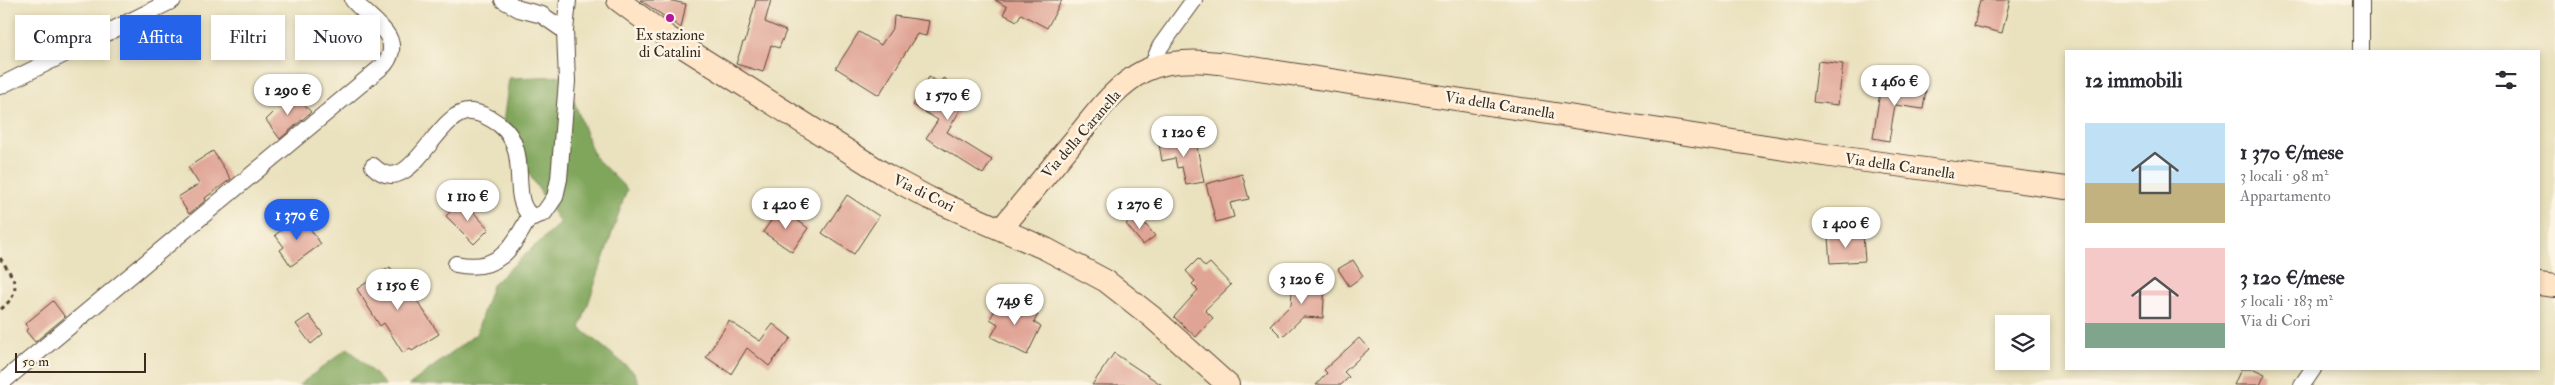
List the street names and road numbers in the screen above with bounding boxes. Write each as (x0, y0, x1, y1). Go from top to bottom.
street label: Via della Caranella (1038, 85, 1126, 183)
street label: Via della Caranella (1443, 87, 1557, 124)
street label: Via della Caranella (1844, 149, 1957, 184)
street label: Via di Cori (890, 170, 958, 216)

